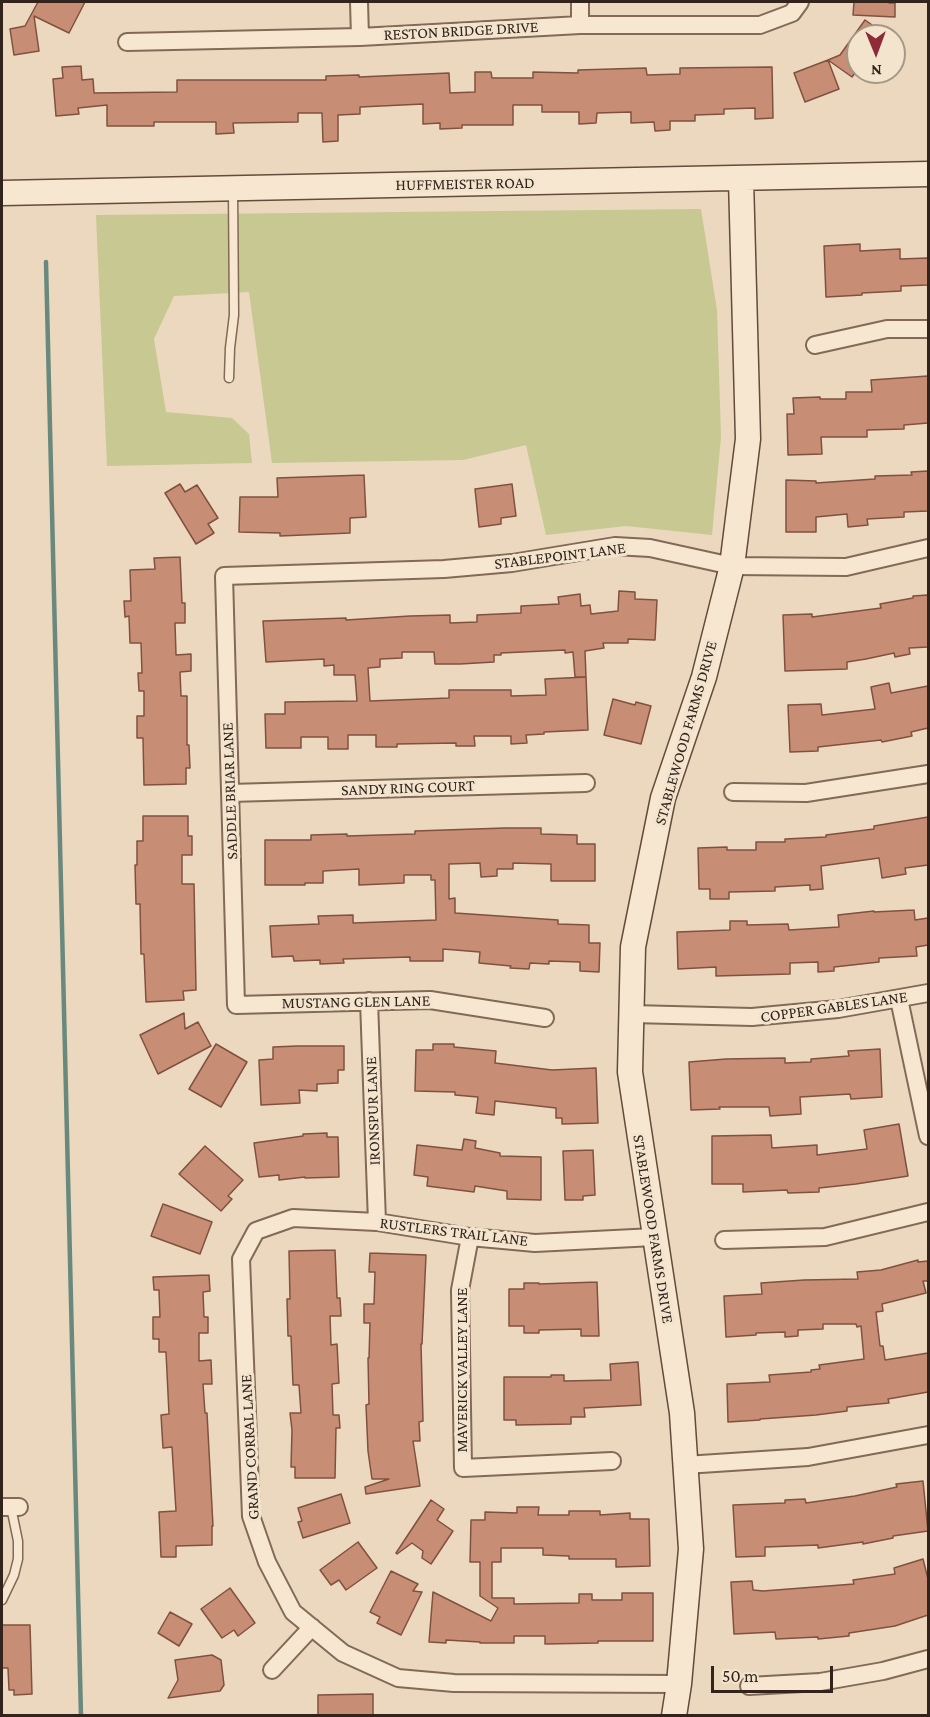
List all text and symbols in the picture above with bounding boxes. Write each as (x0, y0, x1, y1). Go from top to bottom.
street label: RESTON BRIDGE DRIVE (383, 17, 539, 45)
north arrow (846, 24, 906, 84)
text: N (871, 62, 882, 79)
street label: HUFFMEISTER ROAD (395, 173, 535, 195)
street label: STABLEPOINT LANE (493, 538, 627, 574)
street label: STABLEWOOD FARMS DRIVE (650, 639, 722, 827)
street label: SADDLE BRIAR LANE (218, 722, 242, 860)
street label: SANDY RING COURT (341, 776, 475, 800)
street label: COPPER GABLES LANE (759, 987, 909, 1027)
street label: MUSTANG GLEN LANE (282, 991, 430, 1013)
street label: IRONSPUR LANE (362, 1056, 384, 1166)
street label: STABLEWOOD FARMS DRIVE (629, 1133, 677, 1325)
street label: RUSTLERS TRAIL LANE (379, 1213, 529, 1251)
street label: MAVERICK VALLEY LANE (452, 1287, 472, 1453)
street label: GRAND CORRAL LANE (237, 1374, 263, 1520)
scale bar (714, 1654, 836, 1692)
text: 50 m (722, 1666, 759, 1686)

